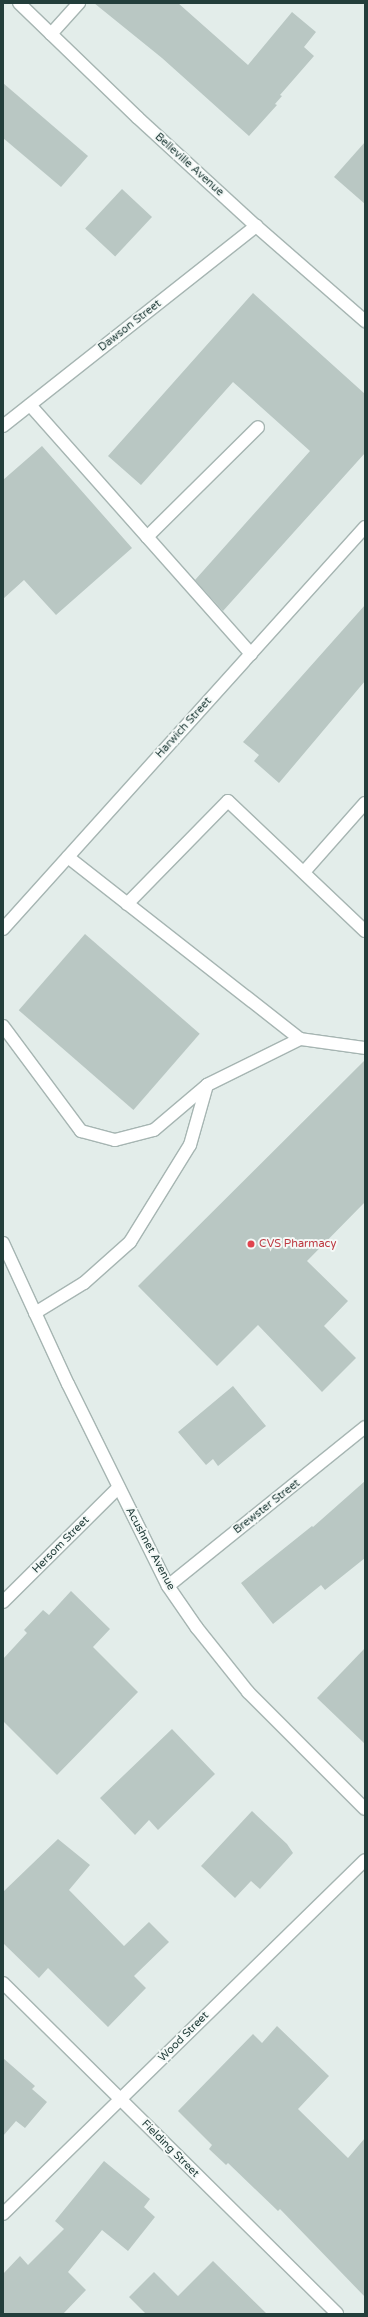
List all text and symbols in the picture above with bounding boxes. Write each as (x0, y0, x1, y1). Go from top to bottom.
street label: Belleville Avenue (152, 131, 226, 199)
street label: Dawson Street (96, 297, 164, 355)
street label: Harwich Street (153, 695, 215, 761)
place label: CVS Pharmacy (259, 1237, 336, 1251)
marker: CVS Pharmacy (246, 1239, 256, 1249)
street label: Brewster Street (231, 1477, 303, 1537)
street label: Acushnet Avenue (123, 1505, 177, 1593)
street label: Hersom Street (30, 1514, 92, 1576)
street label: Wood Street (156, 2009, 212, 2065)
street label: Fielding Street (139, 2118, 201, 2180)

